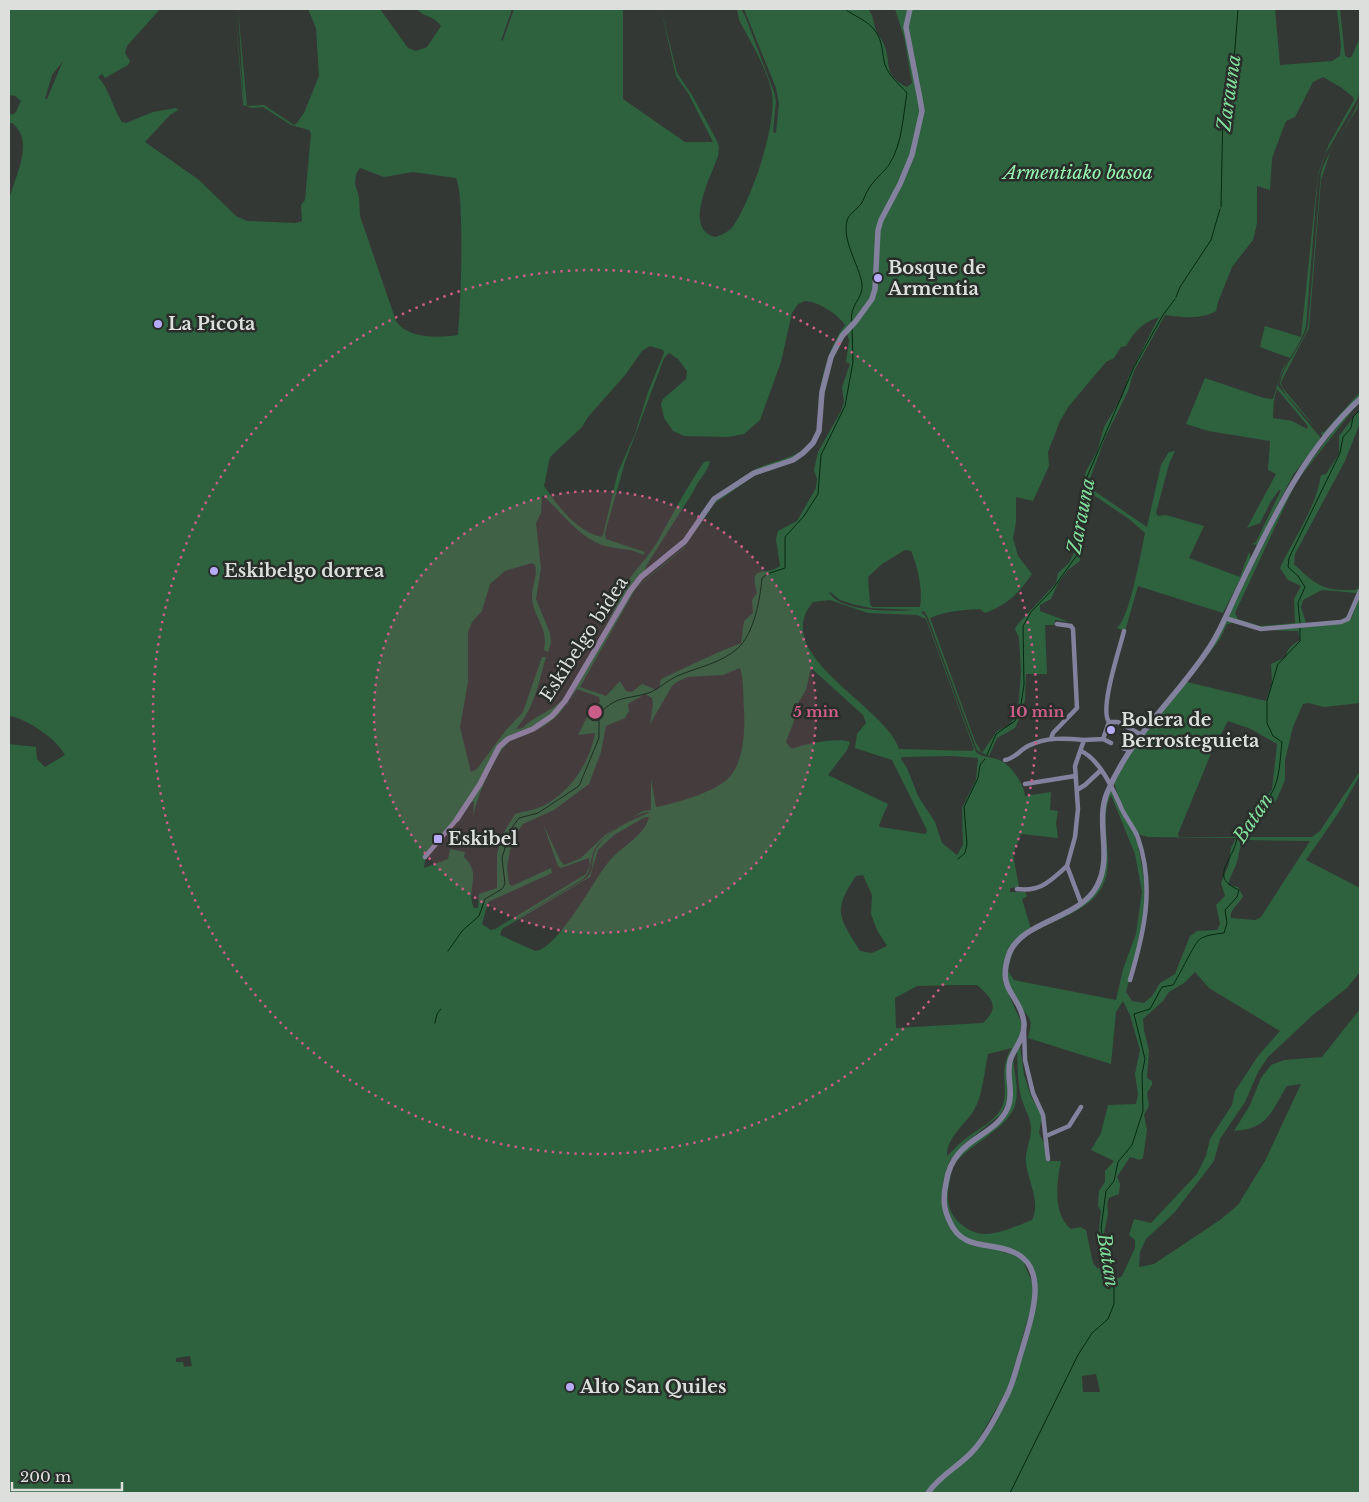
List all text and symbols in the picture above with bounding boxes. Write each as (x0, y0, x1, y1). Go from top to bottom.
water label: Zarauna (1212, 53, 1246, 134)
park label: Armentiako basoa (1001, 162, 1153, 184)
place label: Bosque de Armentia (887, 257, 986, 300)
marker: Bosque de Armentia (872, 272, 884, 284)
place label: La Picota (168, 313, 256, 335)
marker: La Picota (152, 318, 164, 330)
water label: Zarauna (1062, 476, 1100, 557)
place label: Eskibelgo dorrea (224, 560, 385, 582)
marker: Eskibelgo dorrea (208, 565, 220, 577)
street label: Eskibelgo bidea (535, 572, 633, 706)
text: 5 min (793, 702, 839, 721)
text: 10 min (1010, 702, 1064, 721)
centre of rings (586, 703, 604, 721)
place label: Bolera de Berrosteguieta (1121, 709, 1260, 752)
marker: Bolera de Berrosteguieta (1105, 724, 1117, 736)
water label: Batan (1228, 789, 1278, 848)
place label: Eskibel (448, 828, 518, 850)
marker: Eskibel (432, 833, 444, 845)
water label: Batan (1092, 1230, 1124, 1289)
place label: Alto San Quiles (579, 1376, 726, 1398)
marker: Alto San Quiles (564, 1381, 576, 1393)
scale bar (12, 1460, 122, 1492)
text: 200 m (20, 1467, 71, 1486)

